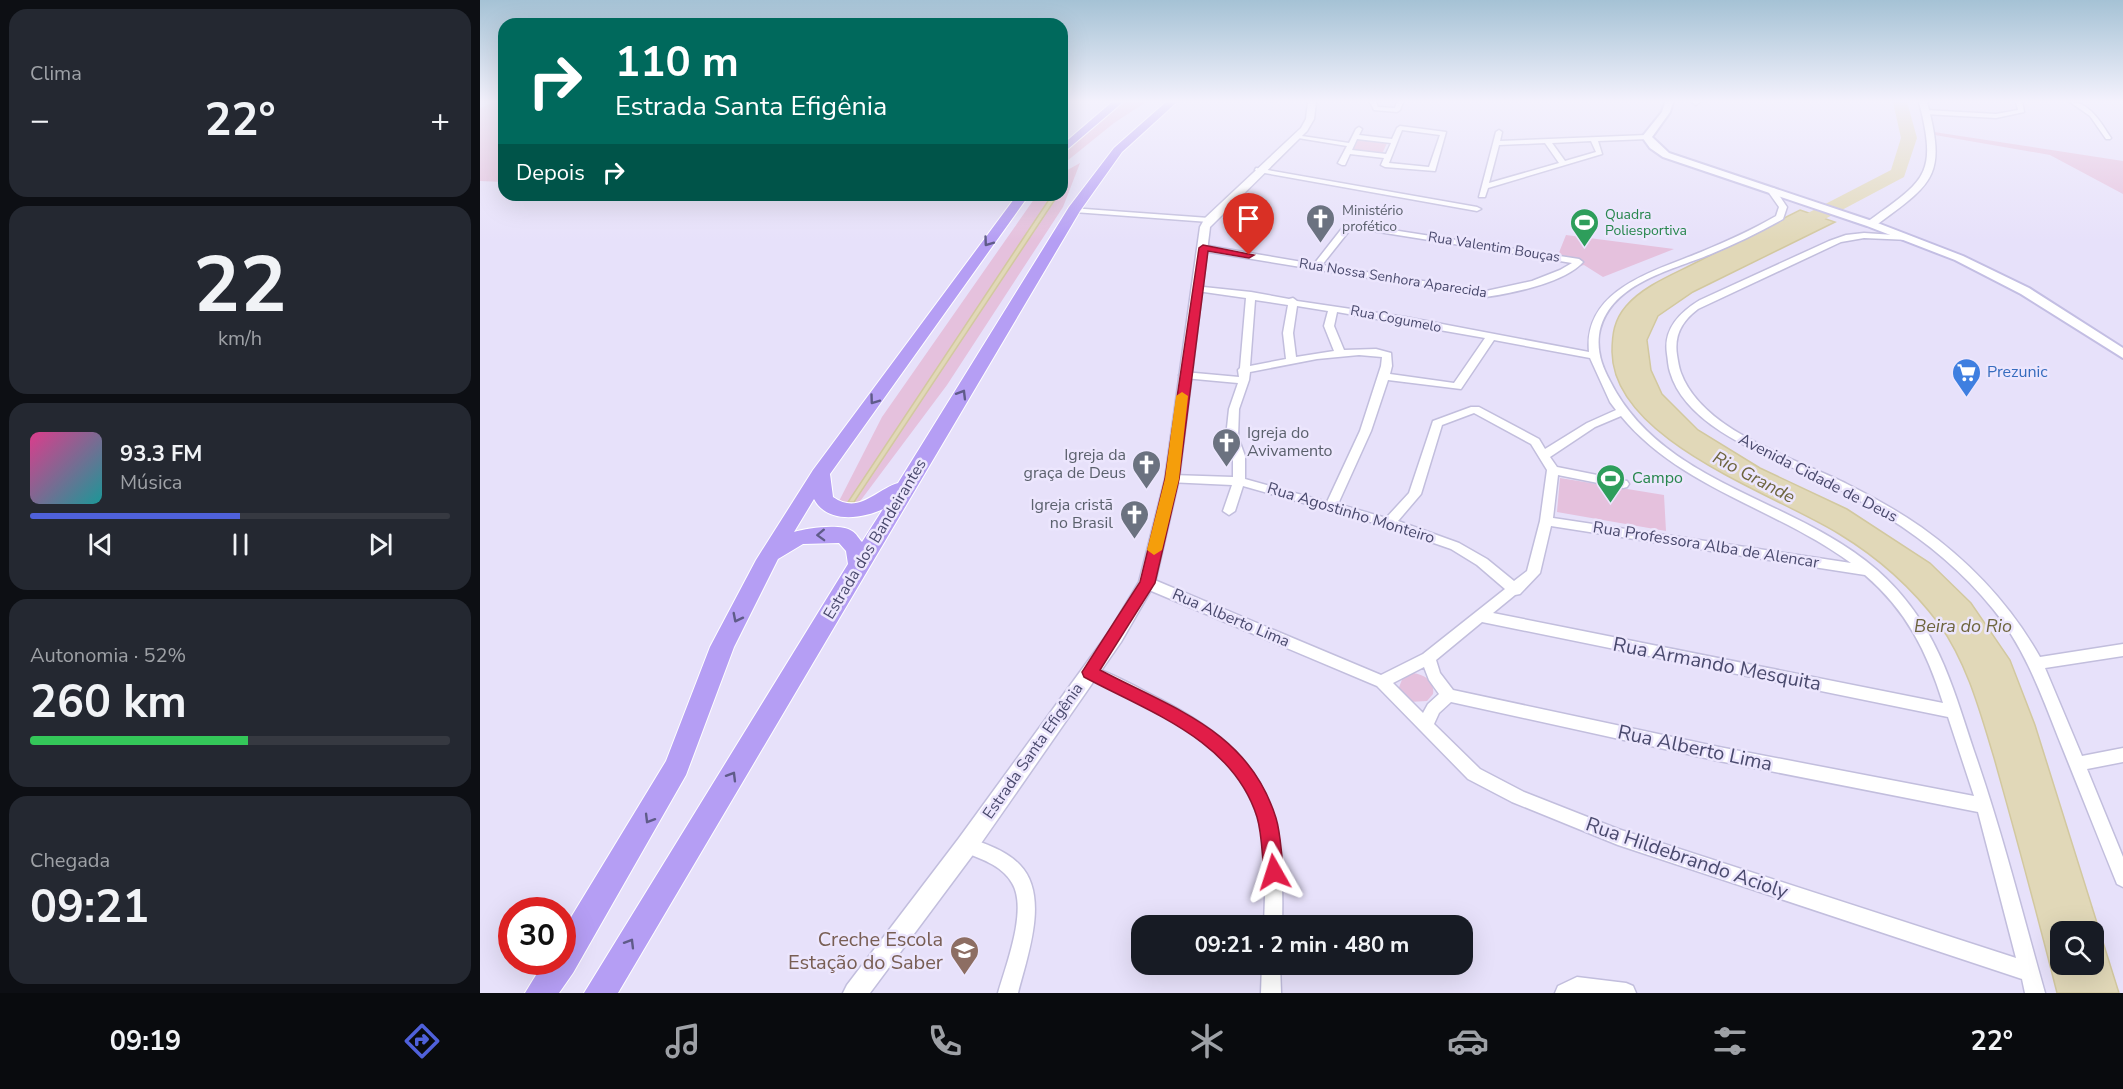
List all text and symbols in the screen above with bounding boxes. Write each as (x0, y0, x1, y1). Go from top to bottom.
text: 110 m (615, 34, 739, 91)
icon: right (516, 42, 594, 120)
text: Clima (30, 60, 82, 87)
text: Estrada Santa Efigênia (615, 88, 887, 125)
text: 22° (204, 90, 276, 151)
text: − (30, 98, 50, 143)
text: + (430, 98, 450, 143)
icon: right (597, 156, 630, 189)
text: Depois (516, 158, 585, 188)
pin (1223, 193, 1274, 255)
place label: Ministério profético (1342, 201, 1404, 236)
icon: arrive (1232, 202, 1265, 235)
church icon: Ministério profético (1305, 202, 1337, 244)
place label: Quadra Poliesportiva (1605, 205, 1687, 240)
sports icon: Quadra Poliesportiva (1568, 206, 1600, 248)
street label: Rua Valentim Bouças (1427, 227, 1562, 267)
text: 22 (193, 232, 287, 339)
one-way arrow (984, 235, 995, 246)
street label: Rua Nossa Senhora Aparecida (1298, 254, 1488, 302)
street label: Rua Cogumelo (1349, 301, 1443, 337)
text: km/h (218, 325, 262, 352)
supermarket icon: Prezunic (1950, 356, 1982, 398)
place label: Prezunic (1987, 361, 2048, 383)
one-way arrow (954, 390, 966, 400)
one-way arrow (870, 394, 881, 405)
place label: Igreja do Avivamento (1247, 422, 1333, 462)
church icon: Igreja do Avivamento (1210, 426, 1242, 468)
street label: Avenida Cidade de Deus (1735, 428, 1901, 528)
text: 93.3 FM (120, 439, 202, 469)
place label: Igreja da graça de Deus (1024, 444, 1126, 484)
water label: Rio Grande (1709, 445, 1800, 509)
church icon: Igreja da graça de Deus (1131, 448, 1163, 490)
street label: Estrada dos Bandeirantes (818, 455, 932, 623)
sports icon: Campo (1595, 462, 1627, 504)
place label: Campo (1632, 467, 1683, 489)
text: Música (120, 469, 182, 496)
street label: Rua Agostinho Monteiro (1265, 477, 1438, 549)
place label: Igreja cristã no Brasil (1030, 494, 1113, 534)
church icon: Igreja cristã no Brasil (1118, 498, 1150, 540)
street label: Rua Professora Alba de Alencar (1591, 516, 1821, 574)
icon: previous (84, 528, 117, 561)
icon: pause (224, 528, 257, 561)
icon: next (364, 528, 397, 561)
one-way arrow (816, 529, 825, 541)
street label: Rua Alberto Lima (1169, 583, 1293, 653)
one-way arrow (732, 611, 744, 622)
water label: Beira do Rio (1914, 614, 2012, 638)
street label: Rua Armando Mesquita (1611, 631, 1823, 697)
text: Autonomia · 52% (30, 642, 186, 669)
text: 260 km (30, 672, 187, 733)
street label: Estrada Santa Efigênia (978, 679, 1088, 823)
street label: Rua Alberto Lima (1615, 718, 1775, 778)
one-way arrow (724, 772, 736, 782)
street label: Rua Hildebrando Acioly (1582, 811, 1792, 906)
one-way arrow (644, 813, 656, 823)
position arrow (1242, 840, 1306, 904)
text: Chegada (30, 847, 110, 874)
text: 09:21 (30, 877, 149, 938)
speed limit sign: 30 (498, 897, 576, 975)
map controls (2050, 921, 2104, 975)
button: search (2050, 921, 2104, 975)
place label: Creche Escola Estação do Saber (788, 926, 943, 976)
text: 09:21 · 2 min · 480 m (1195, 930, 1409, 960)
school or university icon: Creche Escola Estação do Saber (948, 934, 980, 976)
one-way arrow (623, 939, 635, 949)
icon: directions (401, 1020, 443, 1062)
icon: music (662, 1020, 704, 1062)
icon: phone (924, 1020, 966, 1062)
icon: climate (1186, 1020, 1228, 1062)
icon: car (1447, 1020, 1489, 1062)
icon: filters (1709, 1020, 1751, 1062)
text: 09:19 (110, 1023, 181, 1060)
text: 22° (1970, 1023, 2013, 1060)

